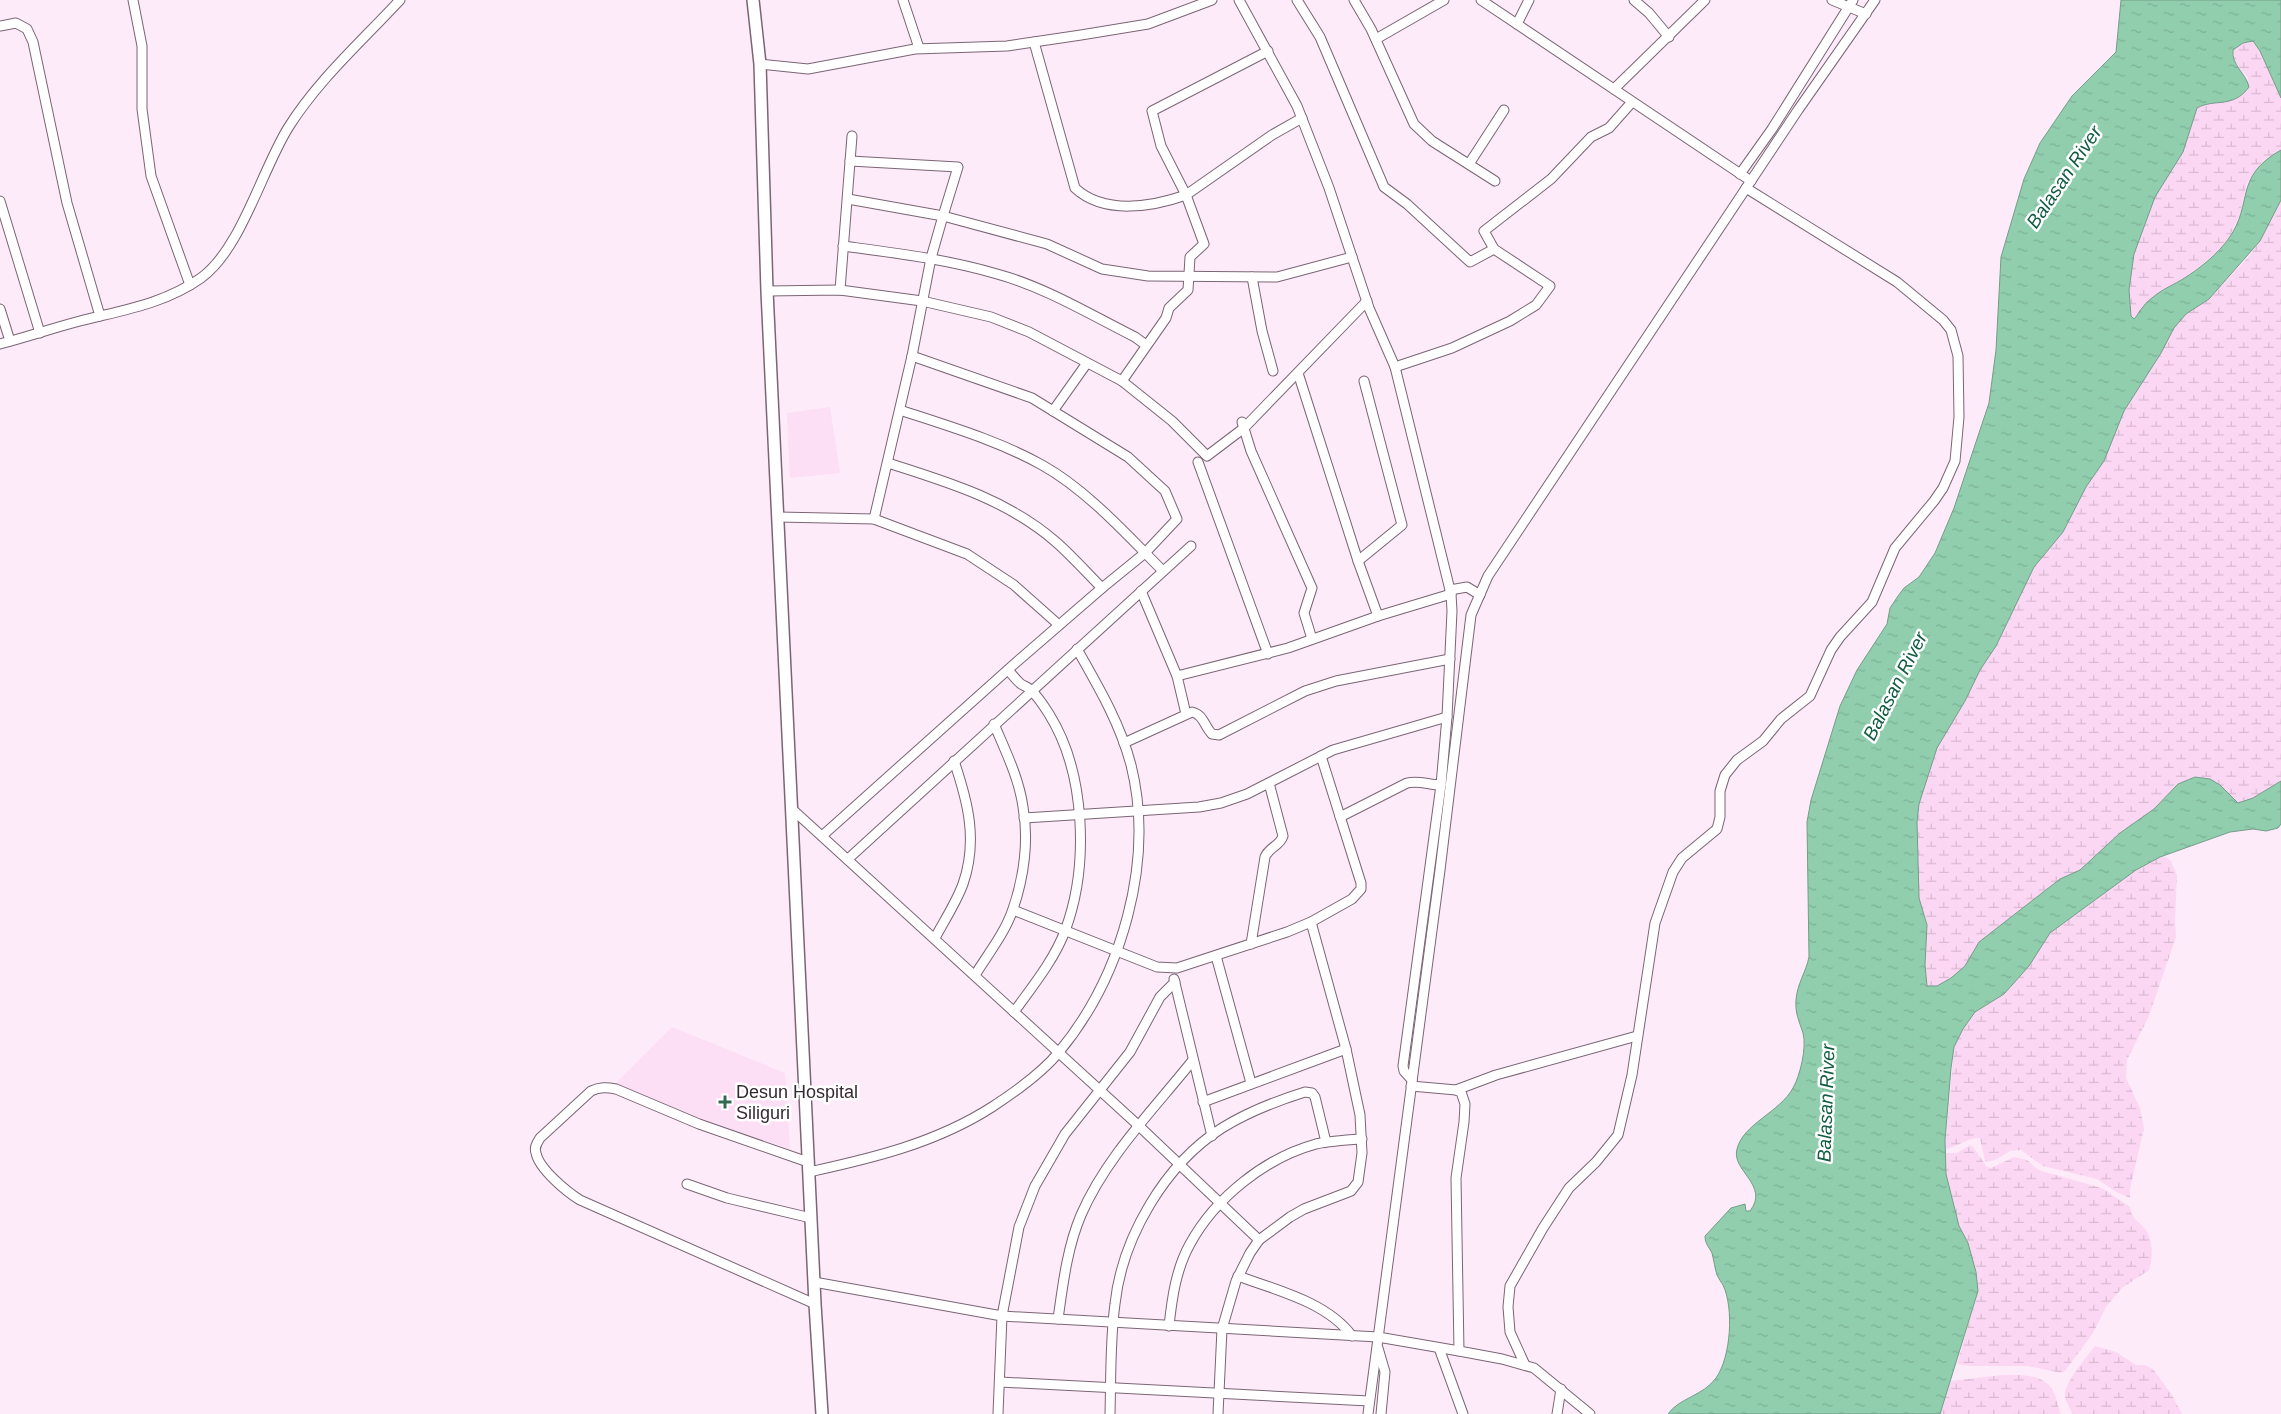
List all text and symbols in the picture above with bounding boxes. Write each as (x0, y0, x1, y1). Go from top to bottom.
water label: Balasan River (2022, 122, 2106, 232)
water label: Balasan River (1859, 628, 1932, 743)
water label: Balasan River (1813, 1043, 1839, 1162)
place label: Desun Hospital Siliguri (736, 1082, 858, 1123)
marker: Desun Hospital Siliguri (718, 1095, 732, 1109)

